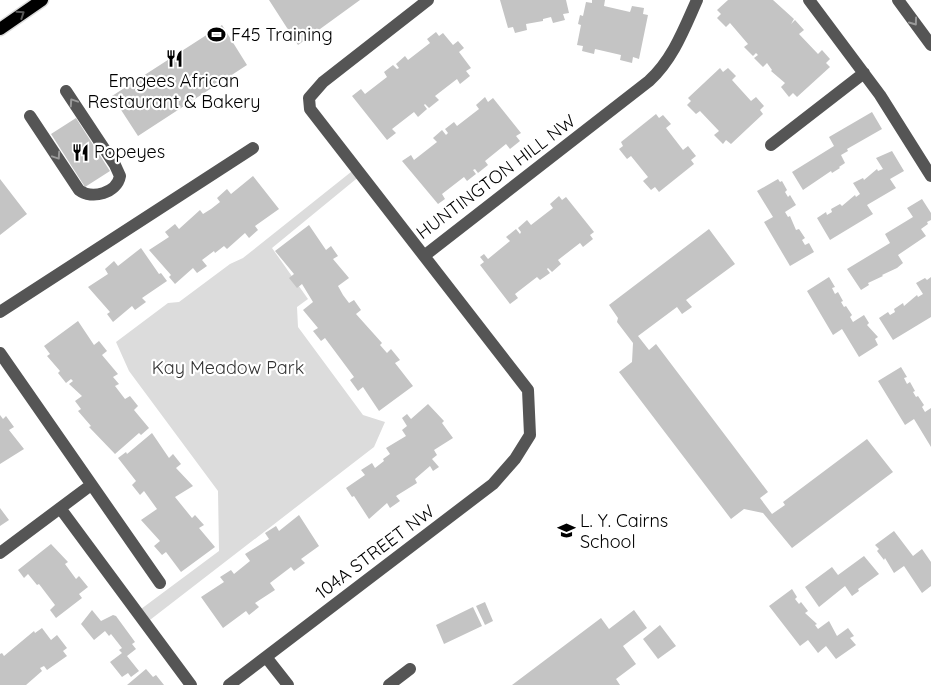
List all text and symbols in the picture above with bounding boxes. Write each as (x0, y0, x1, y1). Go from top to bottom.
one-way arrow (16, 11, 25, 21)
one-way arrow (908, 17, 918, 26)
place label: F45 Training (231, 23, 333, 46)
sports icon: F45 Training (207, 25, 227, 45)
restaurant icon: Emgees African Restaurant & Bakery (164, 48, 184, 68)
place label: Emgees African Restaurant & Bakery (87, 69, 261, 113)
one-way arrow (70, 98, 79, 108)
street label: HUNTINGTON HILL NW (411, 109, 580, 244)
place label: Popeyes (94, 140, 165, 163)
restaurant icon: Popeyes (70, 142, 90, 162)
one-way arrow (50, 151, 60, 160)
park label: Kay Meadow Park (152, 356, 304, 379)
street label: 104A STREET NW (311, 499, 439, 604)
place label: L. Y. Cairns School (580, 509, 668, 553)
school or university icon: L. Y. Cairns School (556, 521, 576, 541)

